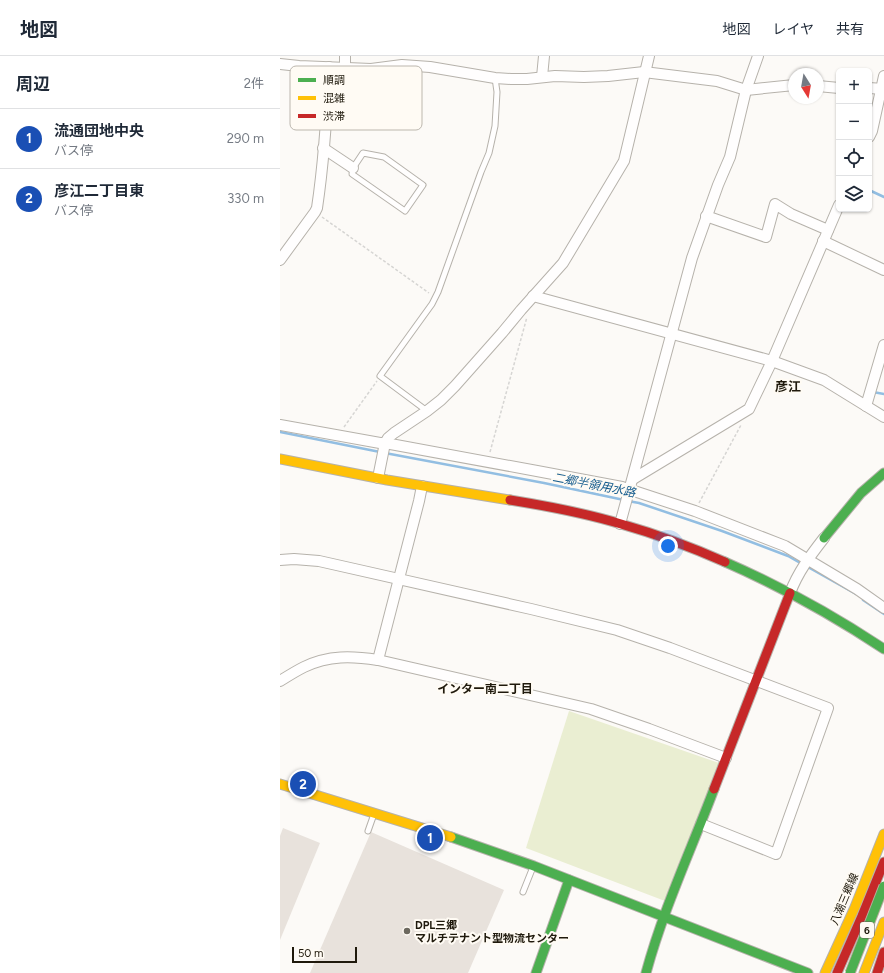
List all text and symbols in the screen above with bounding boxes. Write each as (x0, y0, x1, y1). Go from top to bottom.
text: 地図 (20, 18, 58, 41)
text: 地図 (722, 21, 750, 38)
text: レイヤ (772, 21, 814, 38)
text: 共有 (836, 21, 864, 38)
legend (290, 66, 422, 130)
north arrow (788, 68, 824, 104)
map controls (836, 68, 872, 212)
button: + (836, 68, 872, 104)
text: 周辺 (16, 74, 50, 94)
text: 順調 (323, 74, 345, 87)
text: 2件 (244, 76, 264, 91)
text: 混雑 (323, 92, 345, 105)
button: − (836, 104, 872, 140)
text: 渋滞 (323, 110, 345, 123)
text: 流通団地中央 (54, 122, 144, 140)
text: 1 (26, 131, 32, 146)
text: 290 m (227, 131, 264, 146)
button: locate (836, 140, 872, 176)
text: バス停 (54, 143, 93, 158)
button: layers (836, 176, 872, 212)
text: 彦江二丁目東 (54, 182, 144, 200)
text: 2 (25, 191, 33, 206)
text: 330 m (227, 191, 264, 206)
text: バス停 (54, 203, 93, 218)
district label: 彦江 (775, 379, 801, 394)
water label: 二郷半領用水路 (551, 470, 638, 500)
your location (658, 536, 678, 556)
district label: インター南二丁目 (437, 682, 533, 696)
pin: 2 (290, 769, 316, 799)
pin: 1 (417, 823, 443, 853)
street label: 八潮三郷線 (828, 871, 861, 927)
place label: DPL三郷 マルチテナント型物流センター (415, 919, 569, 945)
road number: 6 (860, 922, 874, 938)
marker: DPL三郷 マルチテナント型物流センター (402, 926, 412, 936)
scale bar (292, 945, 357, 964)
text: 50 m (298, 947, 323, 960)

